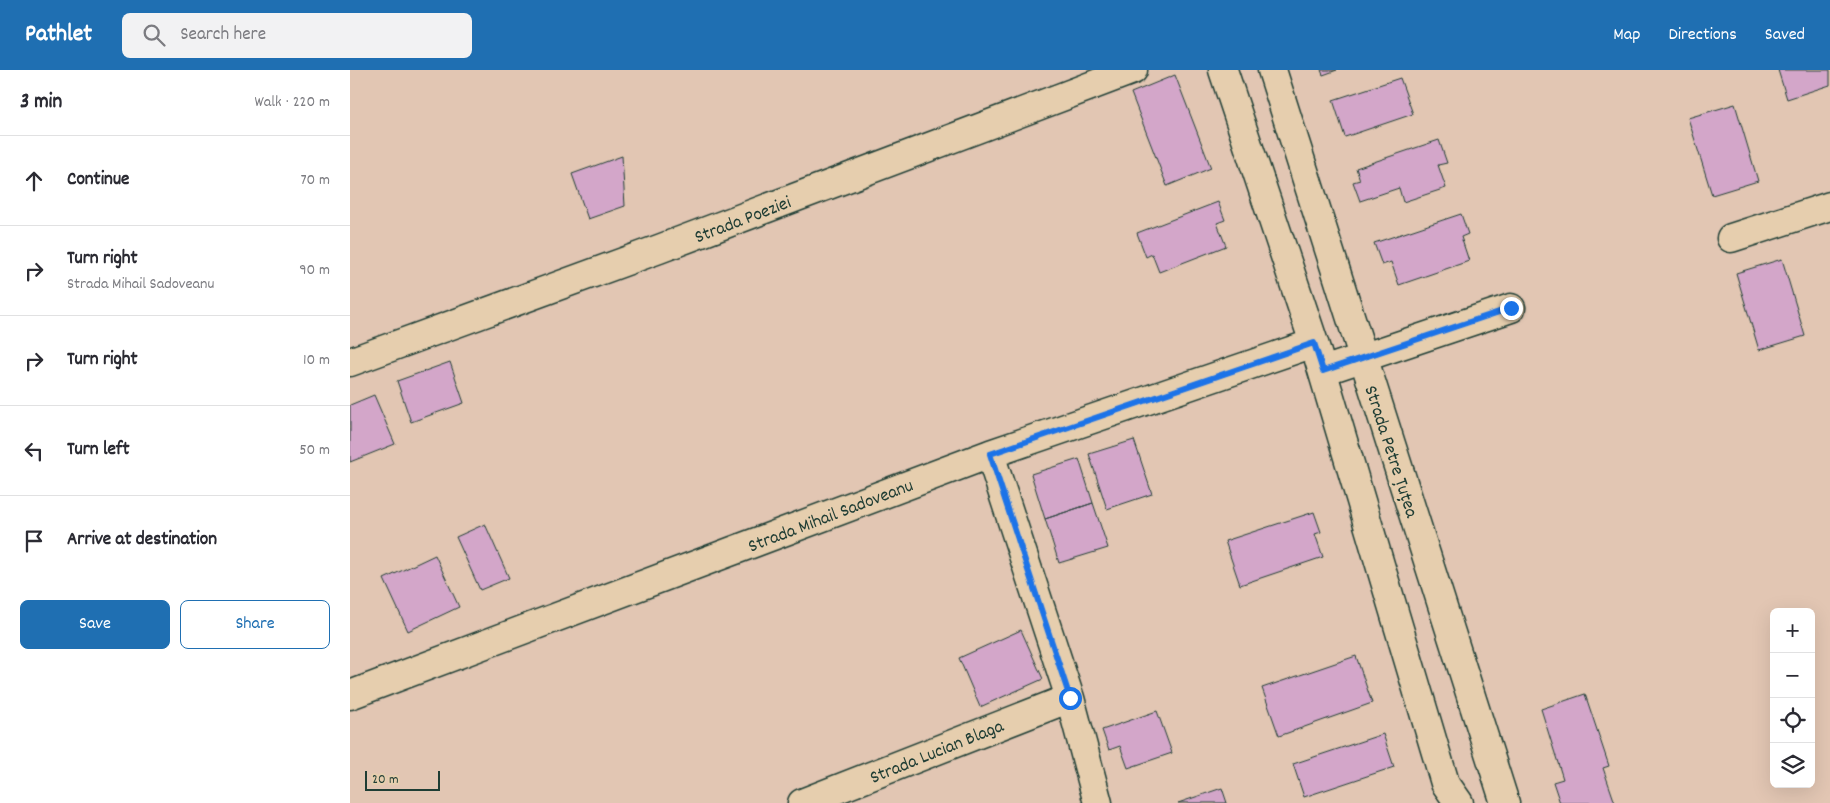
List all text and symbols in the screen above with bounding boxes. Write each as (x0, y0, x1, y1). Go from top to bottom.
search box (122, 13, 472, 58)
text: Pathlet (25, 18, 92, 52)
icon: search (140, 21, 168, 49)
text: Search here (180, 22, 266, 49)
text: Map (1613, 23, 1640, 48)
text: Directions (1668, 23, 1737, 48)
text: Saved (1765, 23, 1805, 48)
text: 3 min (20, 88, 62, 118)
text: Walk · 220 m (255, 91, 330, 114)
icon: ahead (20, 167, 48, 195)
text: Continue (67, 167, 129, 194)
text: 70 m (300, 169, 330, 192)
street label: Strada Poeziei (691, 190, 796, 252)
text: Turn right (67, 246, 138, 273)
icon: right (20, 257, 48, 285)
text: 90 m (299, 259, 330, 282)
text: Strada Mihail Sadoveanu (67, 273, 214, 296)
route end (1500, 297, 1523, 320)
icon: right (20, 347, 48, 375)
text: Turn right (67, 347, 138, 374)
text: 10 m (303, 349, 330, 372)
street label: Strada Petre Țuțea (1356, 383, 1424, 523)
icon: left (20, 437, 48, 465)
text: Turn left (67, 437, 130, 464)
text: 50 m (299, 439, 330, 462)
street label: Strada Mihail Sadoveanu (745, 473, 918, 561)
icon: arrive (20, 527, 48, 555)
text: Arrive at destination (67, 527, 217, 554)
button: Save (20, 600, 170, 649)
button: Share (180, 600, 330, 649)
map controls (1770, 608, 1815, 788)
button: + (1770, 608, 1815, 653)
button: − (1770, 653, 1815, 698)
route start (1059, 687, 1082, 710)
button: locate (1770, 698, 1815, 743)
street label: Strada Lucian Blaga (866, 714, 1009, 792)
button: layers (1770, 743, 1815, 788)
scale bar (365, 768, 440, 791)
text: 20 m (372, 770, 399, 790)

